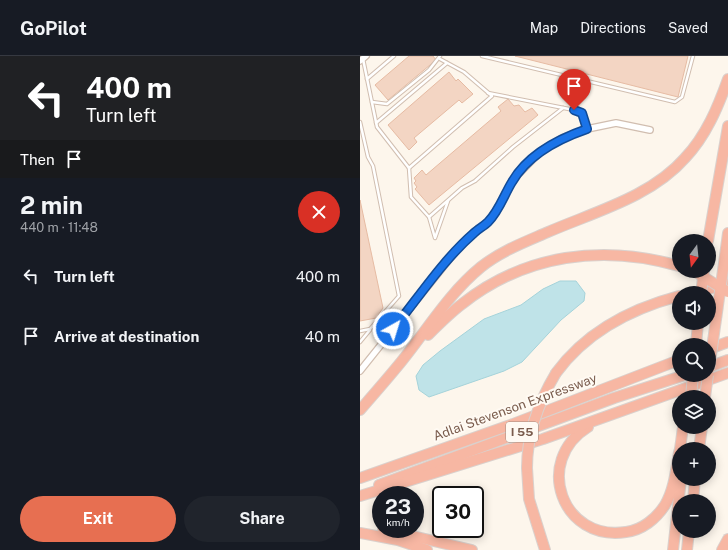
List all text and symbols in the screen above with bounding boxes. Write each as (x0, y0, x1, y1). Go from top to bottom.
text: GoPilot (20, 17, 87, 39)
text: Map (530, 20, 558, 36)
text: Directions (580, 20, 646, 36)
text: Saved (668, 20, 708, 36)
pin (557, 69, 591, 110)
text: 400 m (86, 71, 172, 104)
icon: left (20, 72, 72, 124)
icon: arrive (563, 75, 585, 97)
text: Turn left (86, 105, 156, 126)
icon: arrive (63, 148, 85, 170)
text: Then (20, 151, 55, 168)
text: 2 min (20, 191, 83, 219)
button: close (298, 191, 340, 233)
text: 440 m · 11:48 (20, 220, 98, 235)
north arrow (672, 234, 716, 278)
map controls (672, 234, 716, 538)
icon: left (20, 265, 42, 287)
text: Turn left (54, 268, 115, 285)
text: 400 m (296, 268, 340, 285)
button: sound (672, 286, 716, 330)
position arrow (372, 308, 414, 350)
icon: arrive (20, 325, 42, 347)
text: Arrive at destination (54, 328, 199, 345)
text: 40 m (305, 328, 340, 345)
button: search (672, 338, 716, 382)
street label: Adlai Stevenson Expressway (431, 370, 599, 444)
button: layers (672, 390, 716, 434)
road number: I 55 (506, 422, 538, 442)
button: + (672, 442, 716, 486)
speed limit sign: 30 (432, 486, 484, 538)
button: − (672, 494, 716, 538)
text: 23 (385, 495, 411, 519)
button: Exit (20, 496, 176, 542)
button: Share (184, 496, 340, 542)
text: km/h (386, 516, 410, 528)

